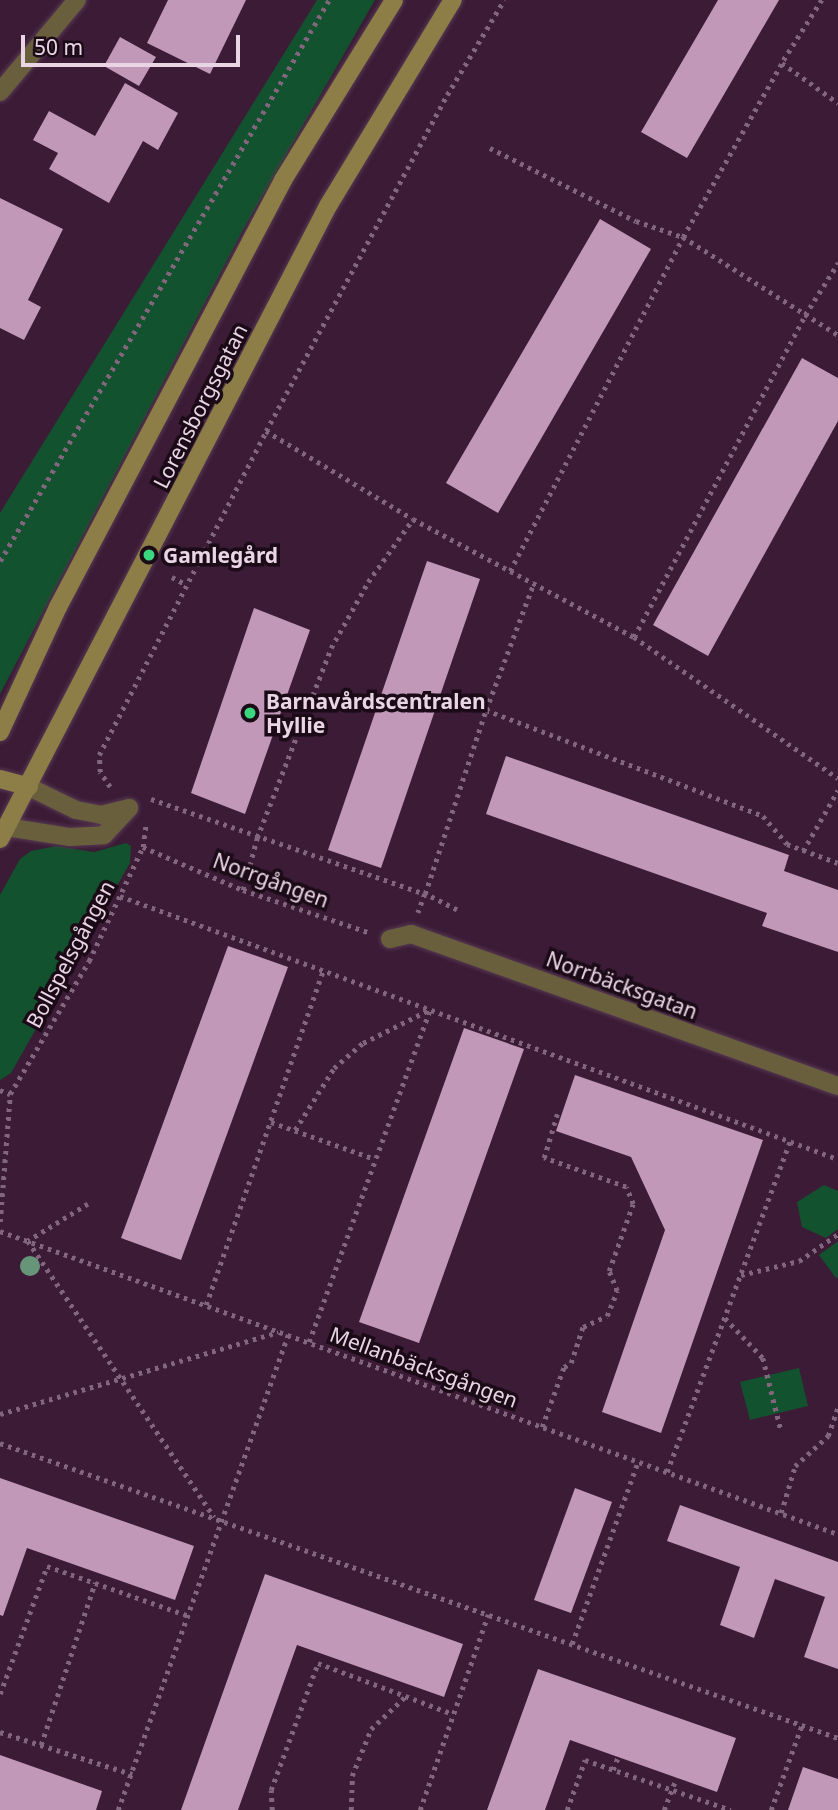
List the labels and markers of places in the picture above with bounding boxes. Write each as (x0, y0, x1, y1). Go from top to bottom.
place label: Gamlegård (163, 542, 278, 568)
marker: Gamlegård (141, 547, 157, 563)
place label: Barnavårdscentralen Hyllie (266, 688, 486, 738)
marker: Barnavårdscentralen Hyllie (240, 703, 260, 723)

